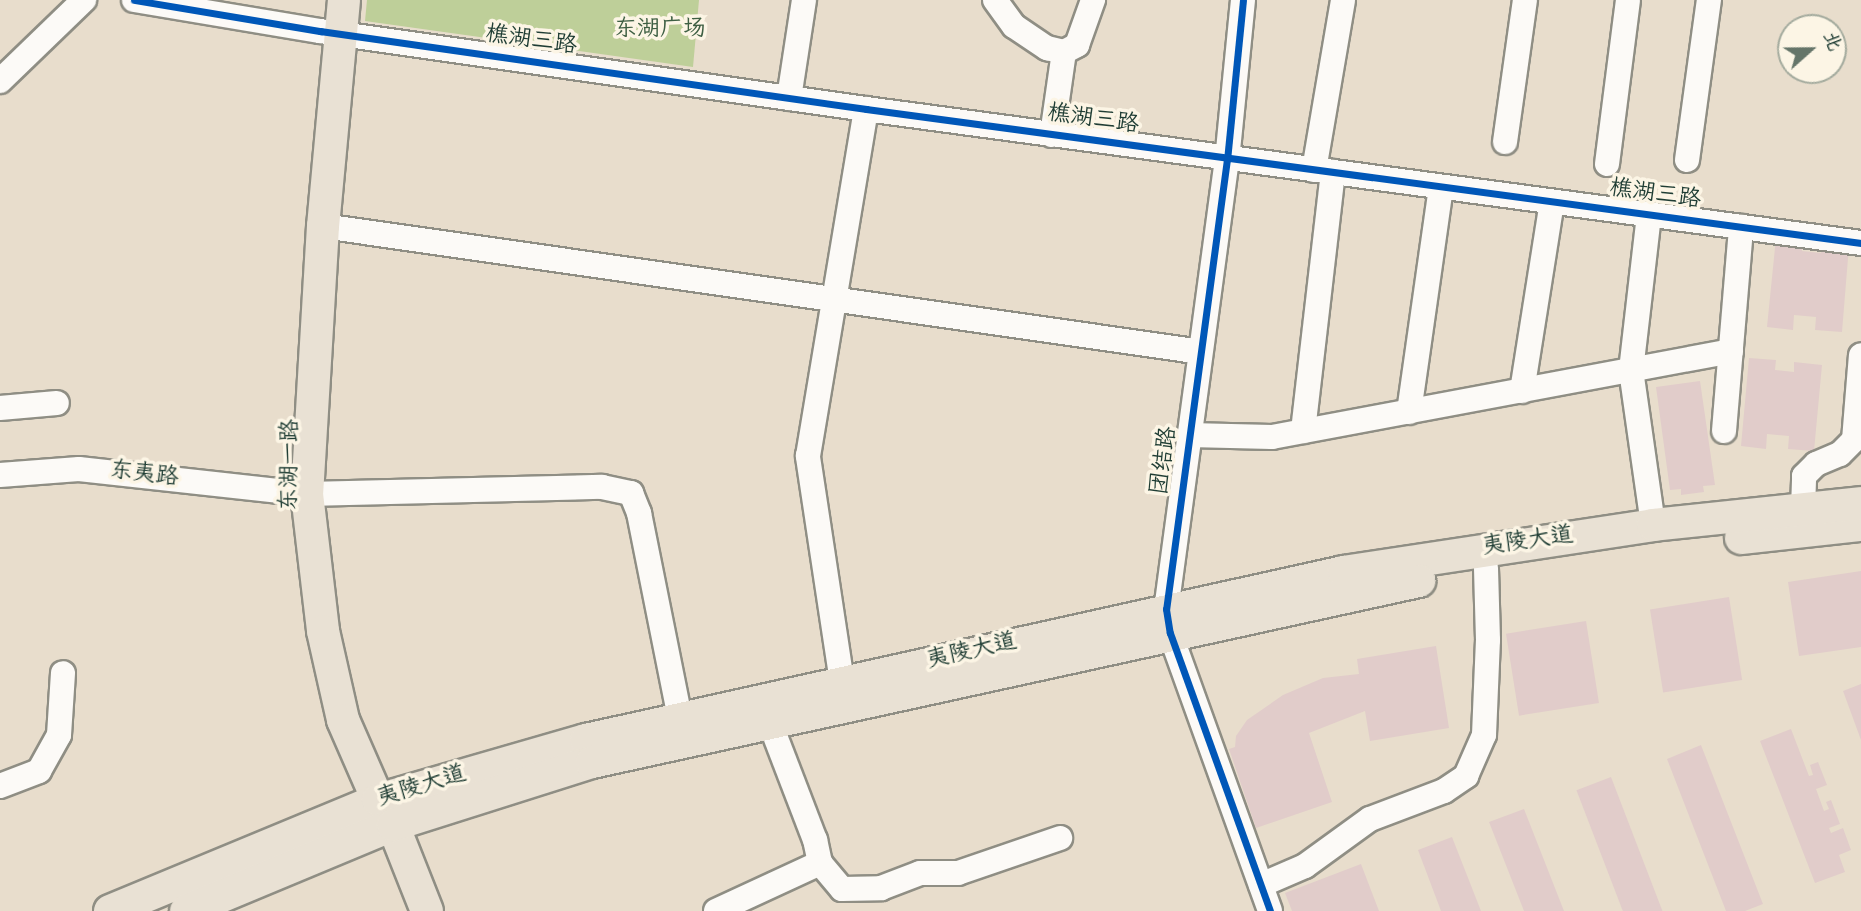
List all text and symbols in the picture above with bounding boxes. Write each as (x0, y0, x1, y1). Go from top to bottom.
north arrow (1777, 14, 1847, 84)
park label: 东湖广场 (614, 17, 706, 45)
street label: 樵湖三路 (484, 22, 578, 62)
text: 北 (1814, 28, 1846, 56)
street label: 樵湖三路 (1046, 101, 1140, 141)
street label: 樵湖三路 (1608, 176, 1702, 216)
street label: 东湖一路 (277, 419, 307, 511)
street label: 团结路 (1148, 425, 1184, 497)
street label: 东夷路 (108, 458, 180, 494)
street label: 夷陵大道 (1481, 523, 1575, 563)
street label: 夷陵大道 (924, 629, 1020, 677)
street label: 夷陵大道 (374, 761, 470, 815)

